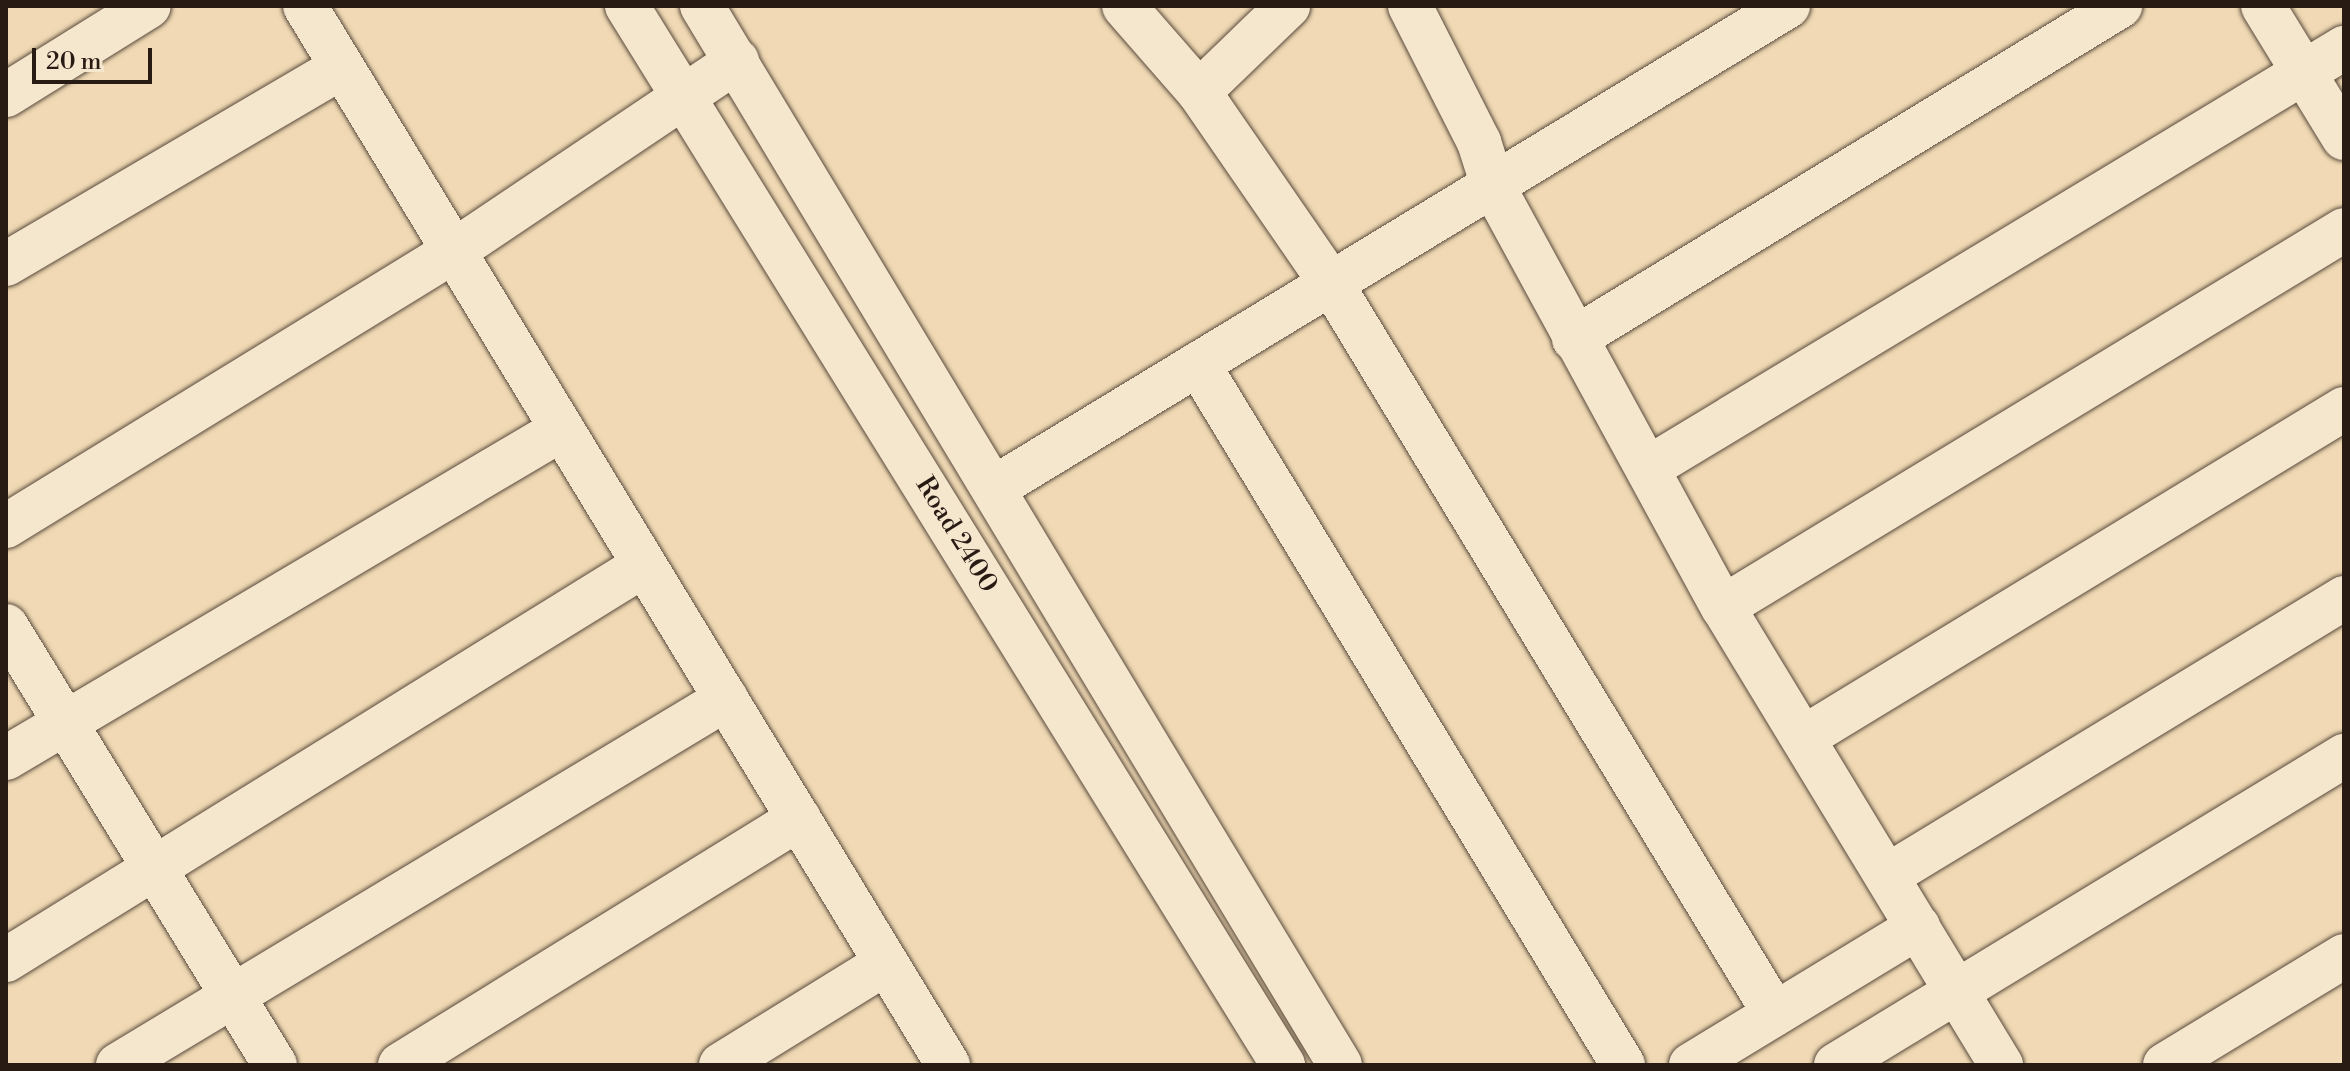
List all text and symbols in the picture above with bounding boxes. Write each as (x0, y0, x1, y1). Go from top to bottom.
scale bar (36, 32, 156, 82)
text: 20 m (46, 47, 102, 77)
street label: Road 2400 (908, 471, 1004, 599)

